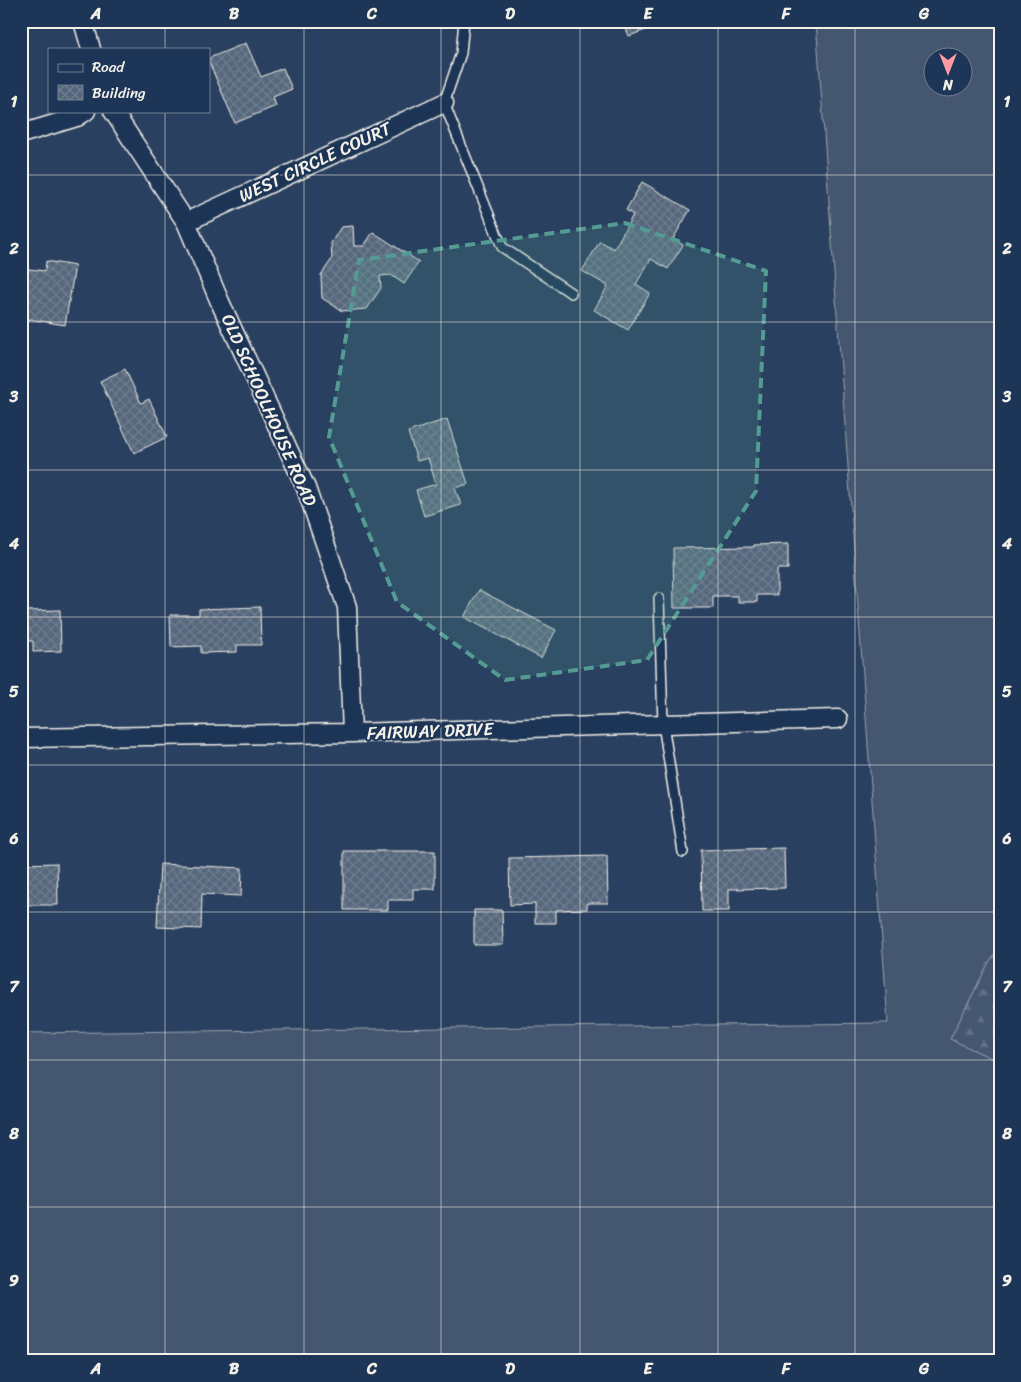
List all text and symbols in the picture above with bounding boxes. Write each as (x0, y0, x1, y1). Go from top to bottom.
text: A (90, 0, 101, 28)
text: B (229, 0, 240, 28)
text: C (366, 0, 378, 28)
text: D (505, 0, 515, 28)
text: E (644, 0, 654, 28)
text: F (781, 0, 792, 28)
text: G (918, 0, 930, 28)
legend (48, 48, 210, 112)
north arrow (924, 48, 974, 98)
text: Road (92, 54, 125, 80)
text: N (943, 72, 954, 97)
text: Building (92, 80, 146, 106)
text: 1 (11, 87, 18, 116)
text: 1 (1004, 87, 1011, 116)
street label: WEST CIRCLE COURT (233, 112, 398, 212)
text: 2 (8, 234, 19, 263)
text: 2 (1001, 234, 1012, 263)
street label: OLD SCHOOLHOUSE ROAD (212, 309, 326, 512)
text: 3 (9, 382, 19, 411)
text: 3 (1002, 382, 1012, 411)
text: 4 (8, 529, 19, 558)
text: 4 (1001, 529, 1012, 558)
text: 5 (9, 677, 19, 706)
text: 5 (1002, 677, 1012, 706)
street label: FAIRWAY DRIVE (366, 713, 495, 749)
text: 6 (8, 824, 19, 853)
text: 6 (1001, 824, 1012, 853)
text: 7 (9, 972, 20, 1001)
text: 7 (1002, 972, 1013, 1001)
text: 8 (8, 1119, 19, 1148)
text: 8 (1001, 1119, 1012, 1148)
text: 9 (9, 1266, 19, 1295)
text: 9 (1002, 1266, 1012, 1295)
text: A (90, 1354, 101, 1382)
text: B (229, 1354, 240, 1382)
text: C (366, 1354, 378, 1382)
text: D (505, 1354, 515, 1382)
text: E (644, 1354, 654, 1382)
text: F (781, 1354, 792, 1382)
text: G (918, 1354, 930, 1382)

